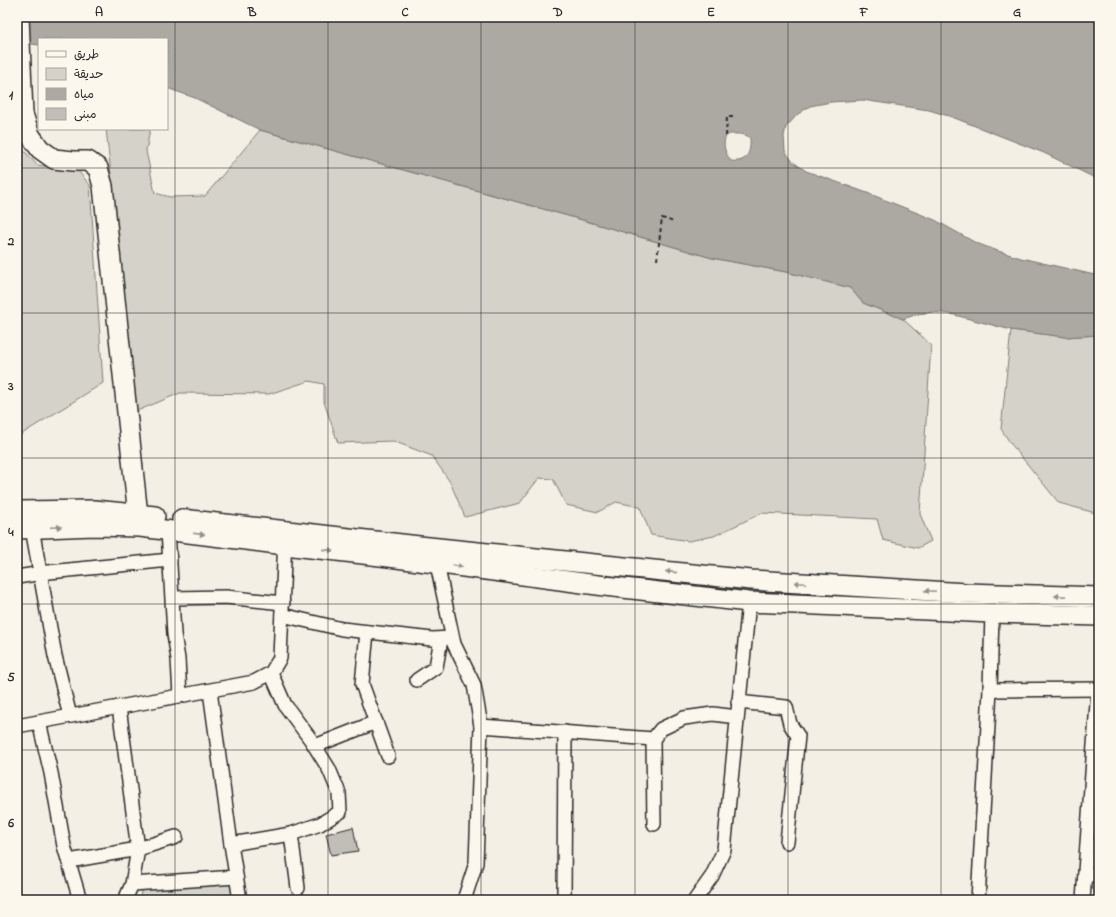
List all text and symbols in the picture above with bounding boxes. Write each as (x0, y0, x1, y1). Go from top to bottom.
text: A (95, 3, 103, 22)
text: B (247, 3, 257, 22)
text: C (401, 3, 409, 22)
text: D (552, 3, 563, 22)
text: E (707, 3, 715, 22)
text: F (859, 3, 869, 22)
text: G (1013, 3, 1021, 22)
legend (38, 38, 168, 130)
text: طريق (74, 46, 99, 64)
text: حديقة (74, 66, 103, 84)
text: 1 (9, 86, 14, 105)
text: مياه (74, 86, 94, 104)
text: مبنى (74, 106, 97, 124)
text: 2 (7, 232, 15, 251)
text: 3 (7, 377, 14, 396)
text: 4 (7, 523, 14, 542)
one-way arrow (50, 524, 63, 530)
one-way arrow (193, 531, 205, 538)
one-way arrow (322, 547, 334, 554)
one-way arrow (451, 563, 464, 569)
one-way arrow (665, 569, 677, 576)
one-way arrow (794, 580, 806, 587)
one-way arrow (924, 587, 936, 594)
one-way arrow (1053, 593, 1066, 599)
text: 5 (7, 668, 15, 687)
text: 6 (7, 814, 14, 833)

